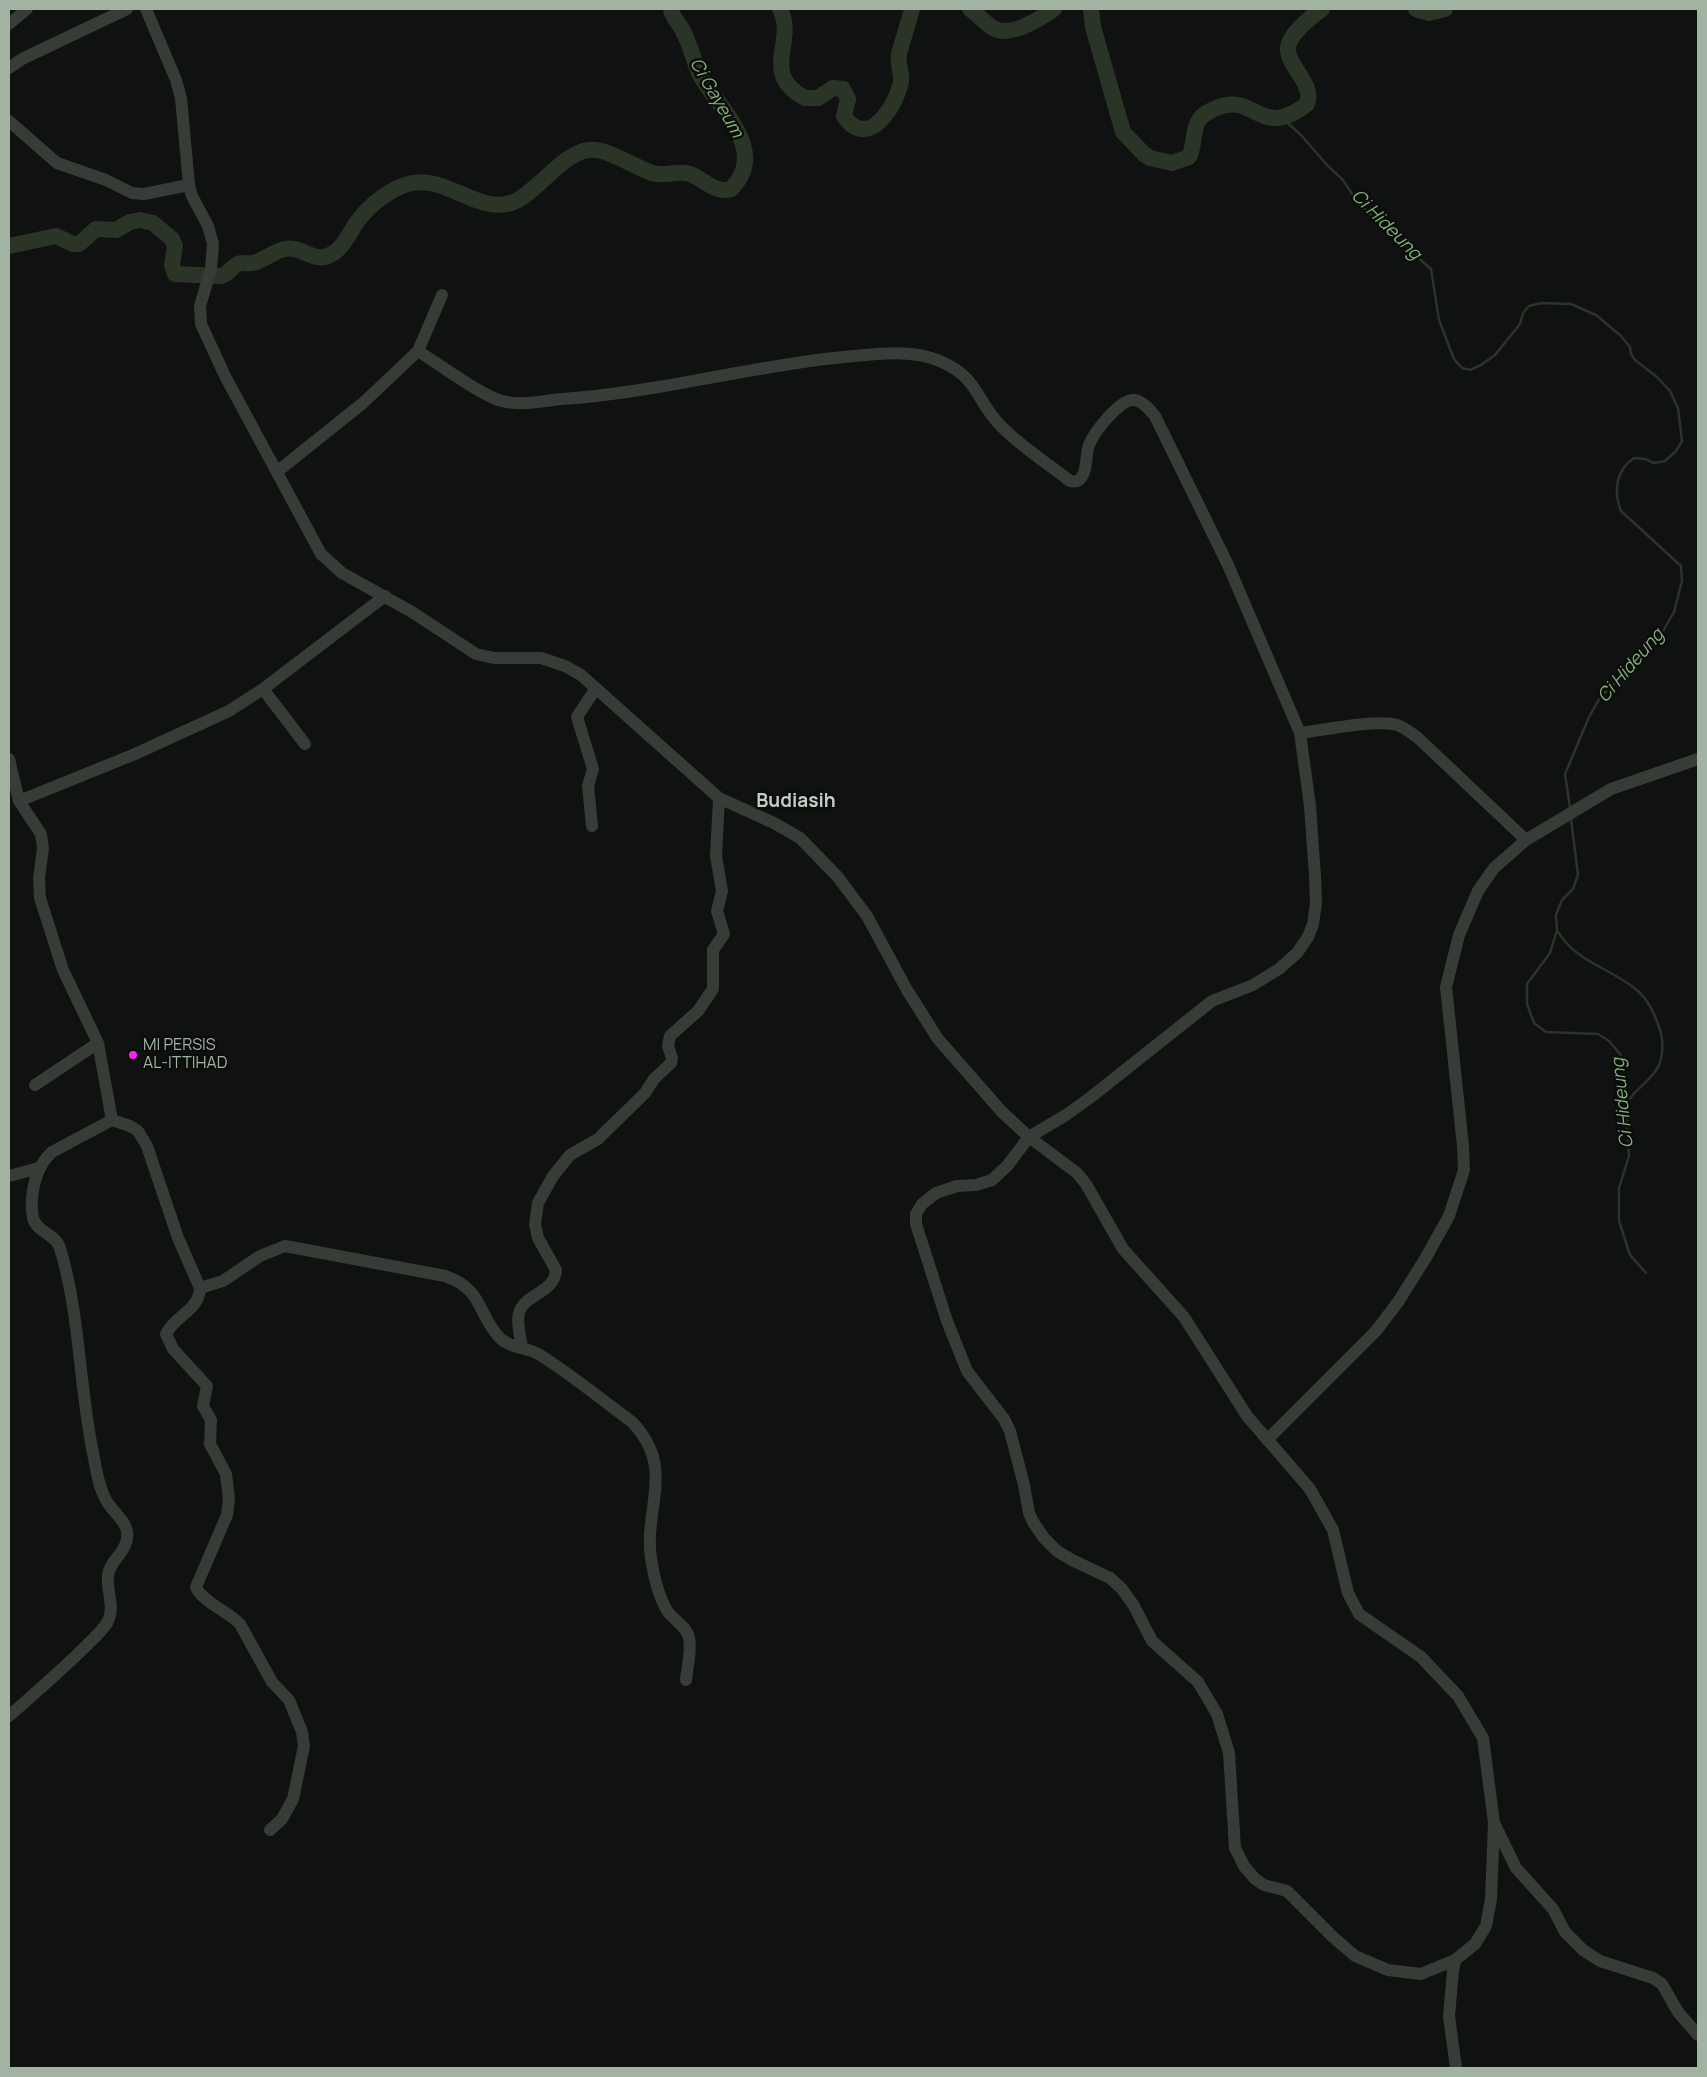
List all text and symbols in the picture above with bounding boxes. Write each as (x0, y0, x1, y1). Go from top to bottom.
water label: Ci Gayeum (685, 54, 747, 142)
water label: Ci Hideung (1346, 185, 1426, 265)
water label: Ci Hideung (1593, 625, 1669, 707)
district label: Budiasih (756, 791, 836, 813)
place label: MI PERSIS AL-ITTIHAD (143, 1036, 227, 1074)
marker: MI PERSIS AL-ITTIHAD (127, 1049, 139, 1061)
water label: Ci Hideung (1608, 1057, 1638, 1149)

